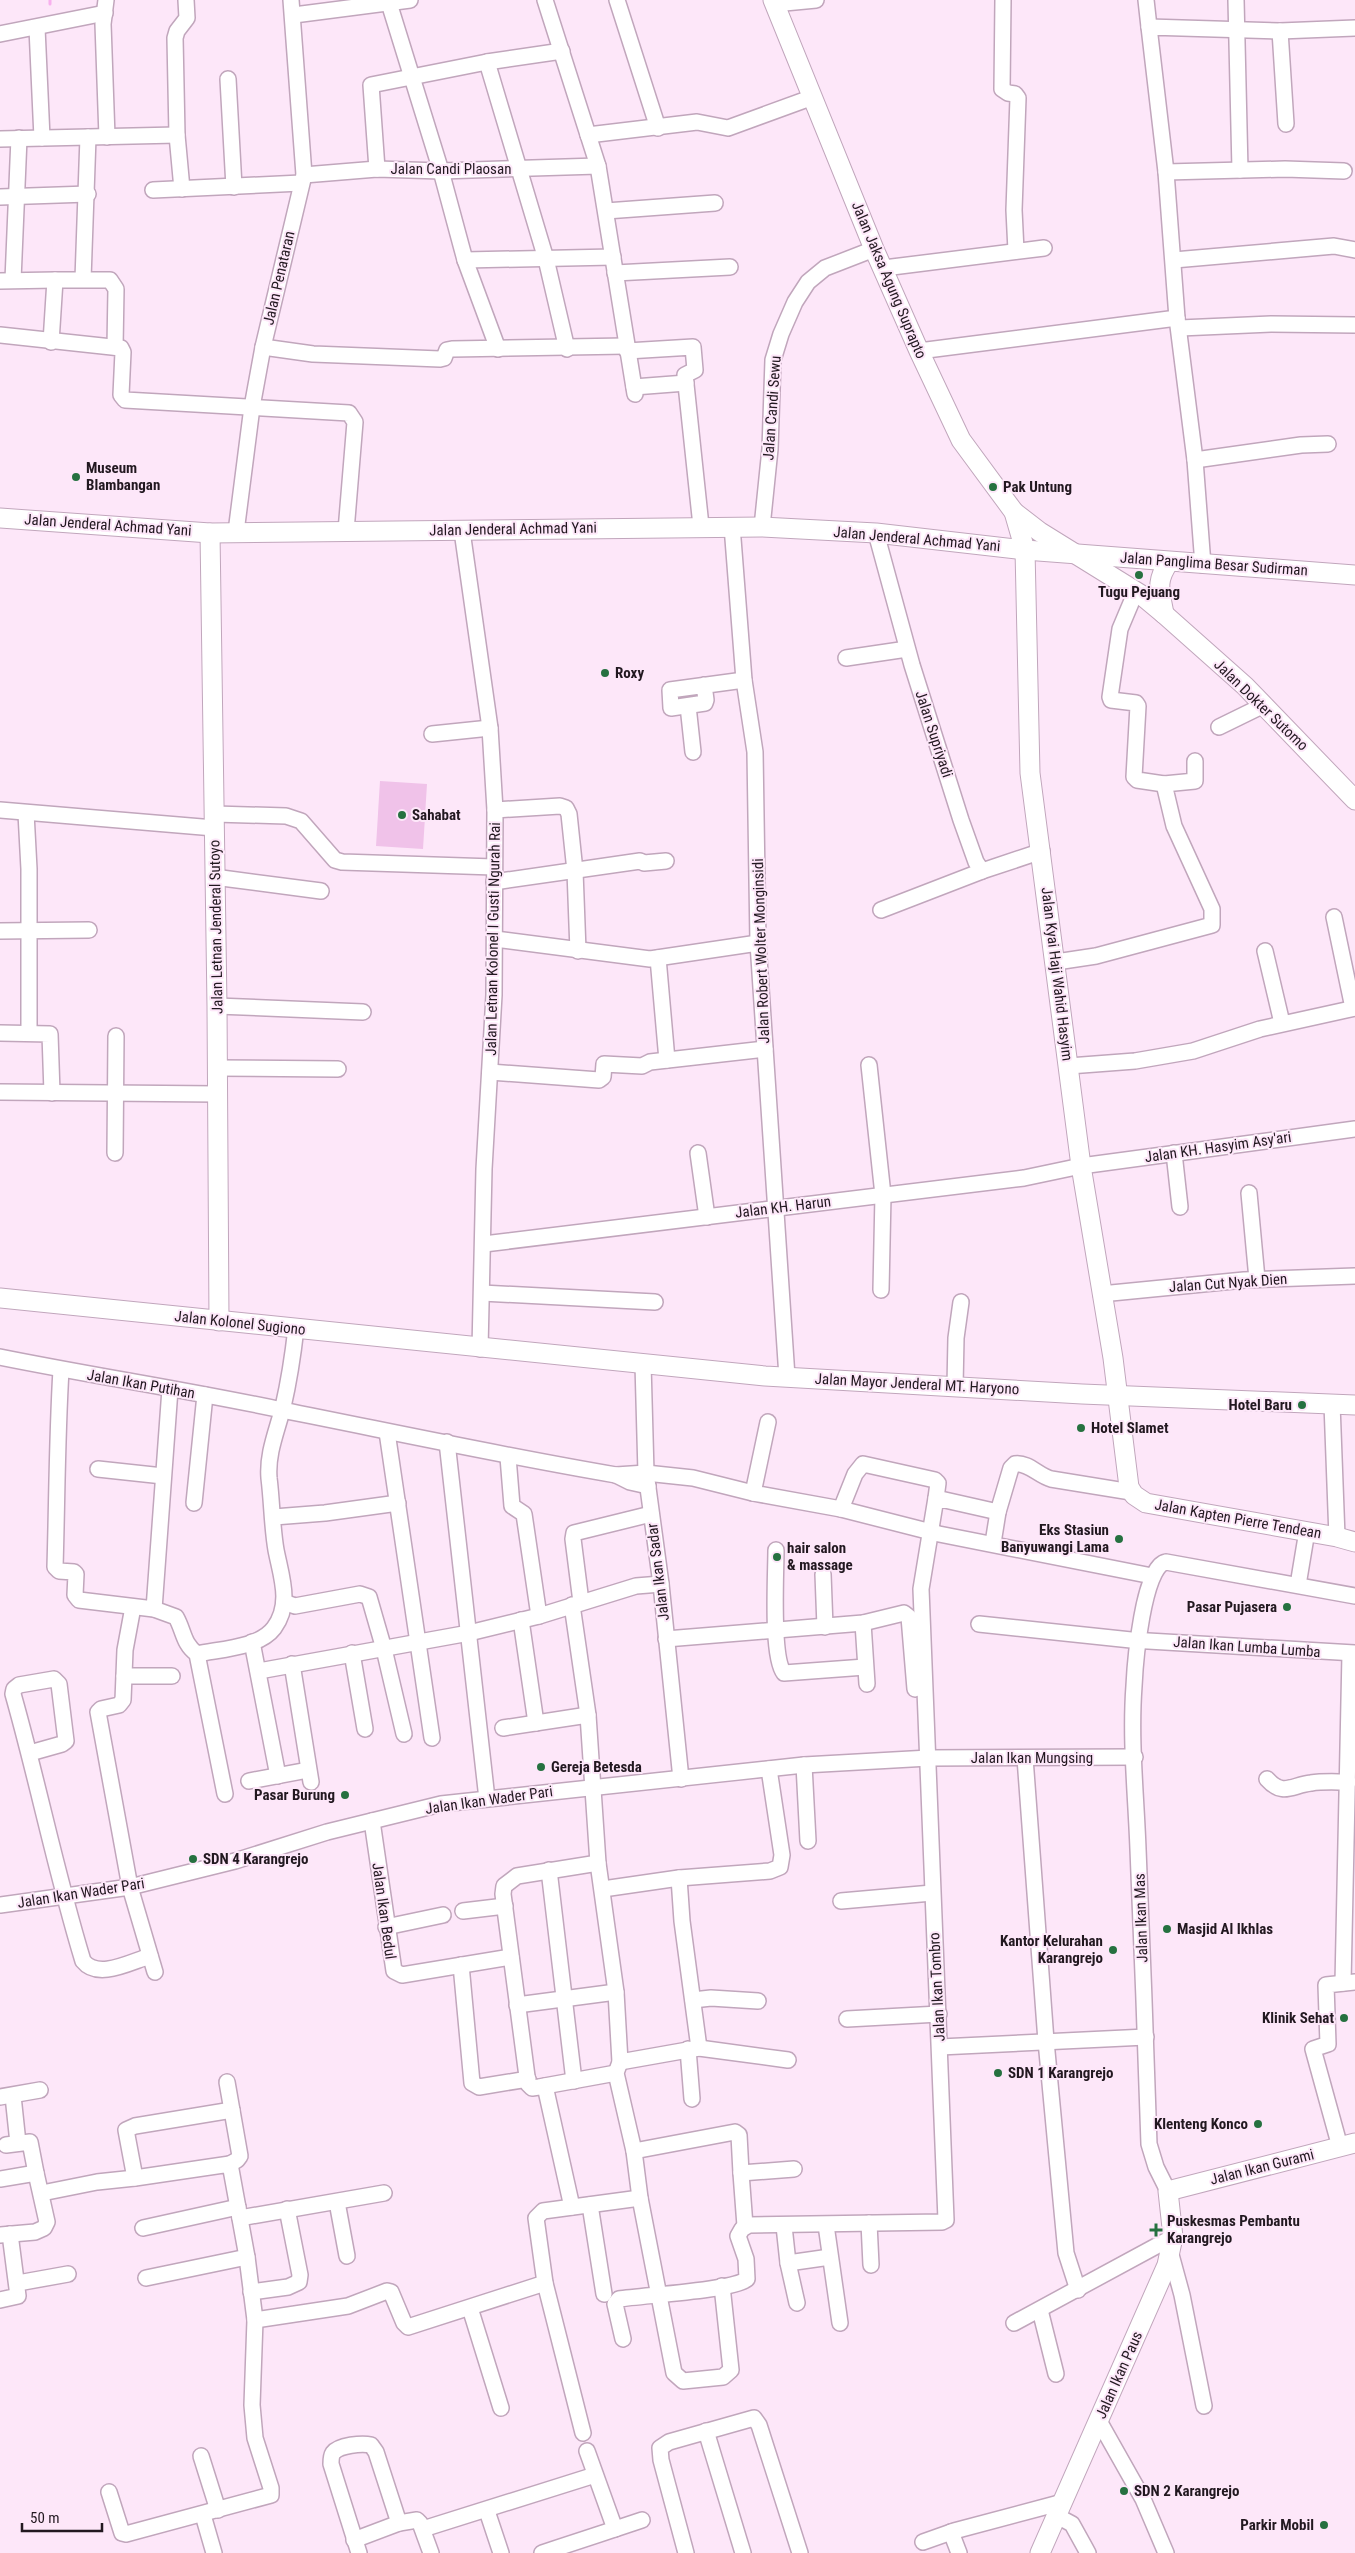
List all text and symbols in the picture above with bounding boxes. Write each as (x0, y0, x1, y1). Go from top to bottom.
street label: Jalan Candi Plaosan (391, 160, 511, 178)
street label: Jalan Jaksa Agung Suprapto (848, 199, 930, 361)
street label: Jalan Penataran (259, 229, 299, 327)
street label: Jalan Candi Sewu (759, 355, 785, 461)
place label: Museum Blambangan (86, 459, 160, 494)
marker: Museum Blambangan (70, 471, 82, 483)
place label: Pak Untung (1003, 478, 1072, 496)
marker: Pak Untung (987, 481, 999, 493)
street label: Jalan Jenderal Achmad Yani (24, 510, 192, 540)
street label: Jalan Jenderal Achmad Yani (429, 519, 597, 539)
street label: Jalan Jenderal Achmad Yani (833, 523, 1001, 555)
street label: Jalan Panglima Besar Sudirman (1120, 548, 1308, 580)
marker: Tugu Pejuang (1133, 569, 1145, 581)
place label: Tugu Pejuang (1098, 583, 1180, 601)
street label: Jalan Dokter Sutomo (1210, 656, 1312, 754)
place label: Roxy (615, 664, 644, 682)
marker: Roxy (599, 667, 611, 679)
street label: Jalan Supriyadi (911, 688, 957, 780)
place label: Sahabat (412, 806, 461, 824)
marker: Sahabat (396, 809, 408, 821)
street label: Jalan Letnan Kolonel I Gusti Ngurah Rai (482, 822, 504, 1056)
street label: Jalan Letnan Jenderal Sutoyo (205, 840, 227, 1014)
street label: Jalan Robert Wolter Monginsidi (749, 858, 773, 1044)
street label: Jalan Kyai Haji Wahid Hasyim (1037, 886, 1077, 1062)
street label: Jalan KH. Hasyim Asy'ari (1144, 1128, 1292, 1166)
street label: Jalan KH. Harun (734, 1192, 832, 1222)
street label: Jalan Cut Nyak Dien (1168, 1270, 1288, 1296)
street label: Jalan Kolonel Sugiono (174, 1307, 306, 1339)
street label: Jalan Ikan Putihan (86, 1366, 196, 1402)
street label: Jalan Mayor Jenderal MT. Haryono (814, 1370, 1020, 1398)
place label: Hotel Baru (1228, 1396, 1292, 1414)
marker: Hotel Baru (1296, 1399, 1308, 1411)
place label: Hotel Slamet (1091, 1419, 1169, 1437)
marker: Hotel Slamet (1075, 1422, 1087, 1434)
street label: Jalan Kapten Pierre Tendean (1153, 1495, 1323, 1543)
place label: Eks Stasiun Banyuwangi Lama (1001, 1521, 1109, 1556)
street label: Jalan Ikan Sadar (643, 1522, 673, 1622)
marker: Eks Stasiun Banyuwangi Lama (1113, 1533, 1125, 1545)
place label: hair salon & massage (787, 1539, 853, 1574)
marker: hair salon & massage (771, 1551, 783, 1563)
place label: Pasar Pujasera (1187, 1598, 1277, 1616)
marker: Pasar Pujasera (1281, 1601, 1293, 1613)
street label: Jalan Ikan Lumba Lumba (1173, 1633, 1321, 1661)
street label: Jalan Ikan Mungsing (971, 1749, 1093, 1767)
place label: Gereja Betesda (551, 1758, 642, 1776)
marker: Gereja Betesda (535, 1761, 547, 1773)
street label: Jalan Ikan Wader Pari (424, 1782, 554, 1818)
place label: Pasar Burung (254, 1786, 335, 1804)
marker: Pasar Burung (339, 1789, 351, 1801)
place label: SDN 4 Karangrejo (203, 1850, 309, 1868)
marker: SDN 4 Karangrejo (187, 1853, 199, 1865)
street label: Jalan Ikan Bedul (368, 1861, 400, 1961)
street label: Jalan Ikan Mas (1130, 1873, 1152, 1963)
street label: Jalan Ikan Wader Pari (16, 1874, 146, 1912)
place label: Masjid Al Ikhlas (1177, 1920, 1273, 1938)
marker: Masjid Al Ikhlas (1161, 1923, 1173, 1935)
street label: Jalan Ikan Tombro (925, 1932, 949, 2042)
place label: Kantor Kelurahan Karangrejo (1000, 1932, 1103, 1967)
marker: Kantor Kelurahan Karangrejo (1107, 1944, 1119, 1956)
place label: Klinik Sehat (1262, 2009, 1334, 2027)
marker: Klinik Sehat (1338, 2012, 1350, 2024)
place label: SDN 1 Karangrejo (1008, 2064, 1114, 2082)
marker: SDN 1 Karangrejo (992, 2067, 1004, 2079)
place label: Klenteng Konco (1154, 2115, 1248, 2133)
marker: Klenteng Konco (1252, 2118, 1264, 2130)
street label: Jalan Ikan Gurami (1208, 2145, 1316, 2189)
place label: Puskesmas Pembantu Karangrejo (1167, 2212, 1300, 2247)
marker: Puskesmas Pembantu Karangrejo (1149, 2223, 1163, 2237)
street label: Jalan Ikan Paus (1092, 2328, 1146, 2421)
place label: SDN 2 Karangrejo (1134, 2482, 1240, 2500)
marker: SDN 2 Karangrejo (1118, 2485, 1130, 2497)
scale bar (22, 2500, 102, 2532)
text: 50 m (30, 2509, 60, 2527)
place label: Parkir Mobil (1240, 2516, 1314, 2534)
marker: Parkir Mobil (1318, 2519, 1330, 2531)

